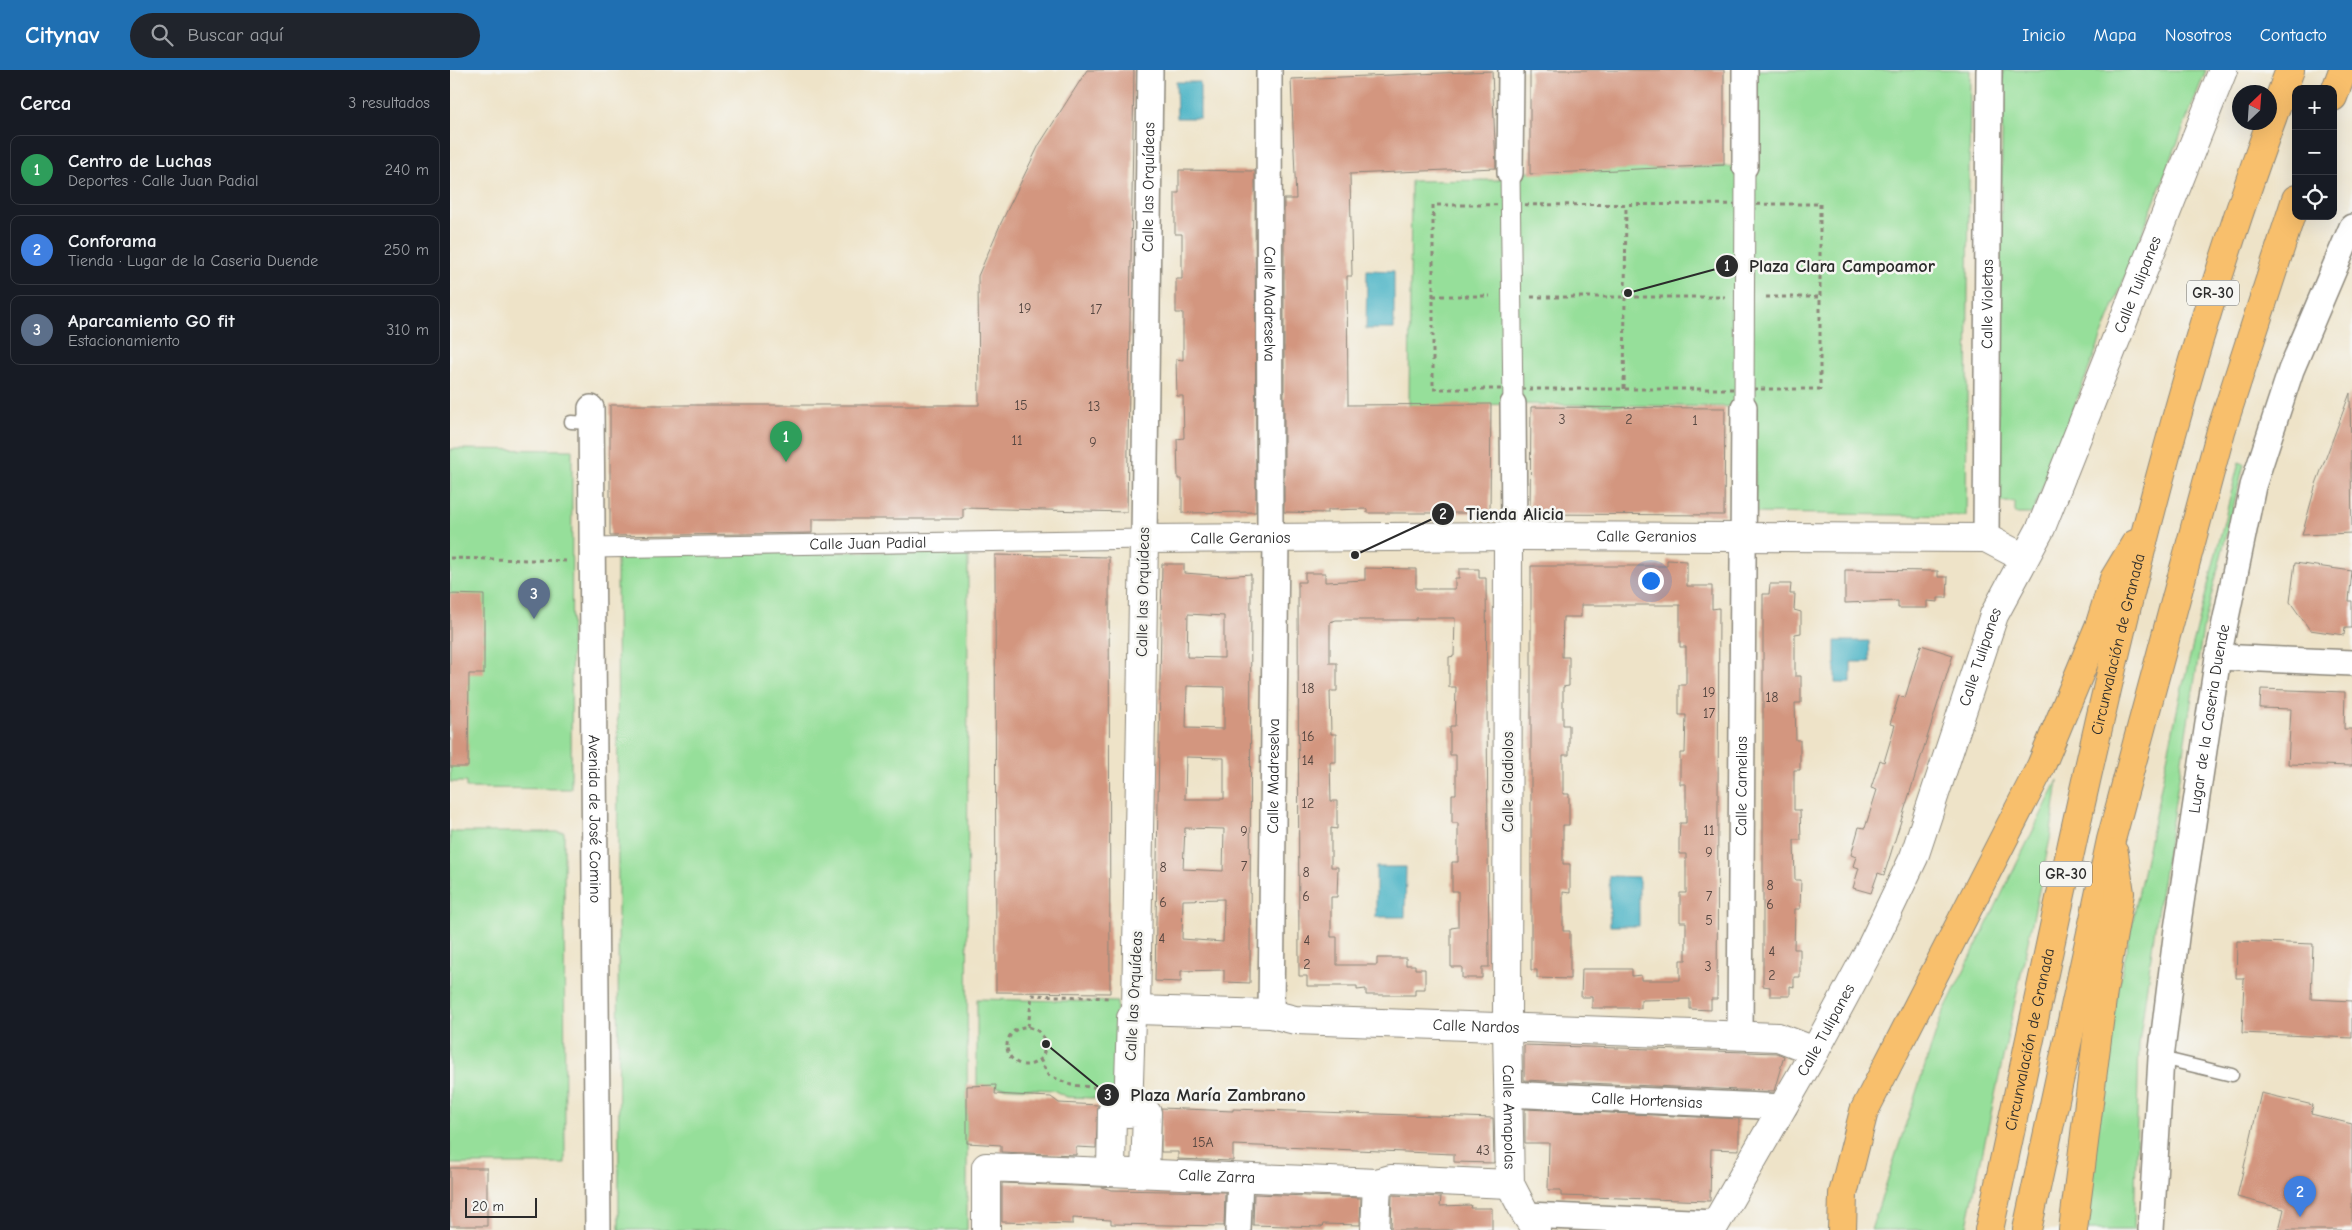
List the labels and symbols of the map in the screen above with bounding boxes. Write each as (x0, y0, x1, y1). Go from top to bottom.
north arrow (2232, 85, 2277, 130)
street label: Calle las Orquídeas (1139, 121, 1158, 252)
street label: Calle Tulipanes (2110, 233, 2165, 336)
street label: Calle Madreselva (1260, 246, 1279, 362)
callout: Plaza Clara Campoamor (1714, 250, 1945, 283)
text: Plaza Clara Campoamor (1749, 256, 1936, 277)
text: 1 (1724, 257, 1730, 275)
street label: Calle Violetas (1978, 259, 1997, 349)
road number: GR-30 (2187, 280, 2239, 306)
house number: 19 (1019, 300, 1031, 317)
house number: 17 (1090, 301, 1102, 318)
house number: 15 (1014, 397, 1028, 414)
house number: 13 (1088, 398, 1100, 415)
house number: 3 (1558, 411, 1566, 428)
house number: 2 (1625, 411, 1633, 428)
house number: 1 (1692, 412, 1698, 429)
pin: 1 (770, 421, 802, 462)
house number: 11 (1011, 432, 1023, 449)
house number: 9 (1089, 434, 1097, 451)
callout: Tienda Alicia (1431, 497, 1574, 530)
text: Tienda Alicia (1466, 504, 1564, 525)
text: 2 (1439, 505, 1447, 523)
street label: Calle las Orquídeas (1133, 526, 1153, 657)
street label: Calle Geranios (1596, 527, 1697, 546)
street label: Calle Geranios (1190, 529, 1291, 548)
street label: Calle Juan Padial (809, 534, 927, 553)
street label: Circunvalación de Granada (2088, 551, 2149, 737)
your location (1638, 568, 1664, 594)
pin: 3 (518, 578, 550, 619)
street label: Calle Tulipanes (1955, 604, 2005, 709)
street label: Lugar de la Caseria Duende (2186, 622, 2234, 815)
house number: 18 (1302, 680, 1314, 697)
house number: 19 (1703, 684, 1715, 701)
house number: 18 (1766, 689, 1778, 706)
house number: 17 (1703, 705, 1715, 722)
street label: Calle Madreselva (1264, 718, 1283, 834)
house number: 16 (1301, 728, 1315, 745)
street label: Calle Gladiolos (1499, 731, 1517, 832)
street label: Avenida de José Comino (585, 735, 604, 903)
street label: Calle Camelias (1732, 736, 1751, 836)
house number: 14 (1302, 752, 1314, 769)
house number: 12 (1302, 795, 1314, 812)
house number: 11 (1703, 822, 1715, 839)
house number: 9 (1240, 823, 1248, 840)
house number: 9 (1705, 844, 1713, 861)
house number: 7 (1241, 858, 1248, 875)
house number: 8 (1159, 859, 1167, 876)
road number: GR-30 (2040, 862, 2092, 886)
house number: 8 (1302, 864, 1310, 881)
house number: 8 (1766, 877, 1774, 894)
house number: 6 (1302, 888, 1310, 905)
house number: 7 (1706, 888, 1713, 905)
house number: 6 (1159, 894, 1167, 911)
house number: 6 (1766, 896, 1774, 913)
house number: 5 (1705, 912, 1713, 929)
street label: Calle las Orquídeas (1122, 930, 1146, 1061)
house number: 4 (1159, 930, 1166, 947)
house number: 4 (1304, 932, 1311, 949)
house number: 4 (1769, 943, 1776, 960)
street label: Circunvalación de Granada (2002, 946, 2058, 1132)
house number: 2 (1303, 956, 1311, 973)
house number: 3 (1704, 958, 1712, 975)
house number: 2 (1768, 967, 1776, 984)
street label: Calle Tulipanes (1793, 981, 1859, 1080)
street label: Calle Nardos (1432, 1016, 1520, 1037)
street label: Calle Amapolas (1499, 1064, 1519, 1170)
callout: Plaza María Zambrano (1095, 1078, 1315, 1111)
text: Plaza María Zambrano (1130, 1085, 1306, 1106)
text: 3 (1104, 1086, 1112, 1104)
street label: Calle Hortensias (1591, 1089, 1703, 1112)
house number: 15A (1192, 1134, 1214, 1151)
house number: 43 (1476, 1142, 1490, 1159)
street label: Calle Zarra (1178, 1166, 1256, 1187)
pin: 2 (2284, 1176, 2316, 1217)
scale bar (465, 1195, 538, 1218)

